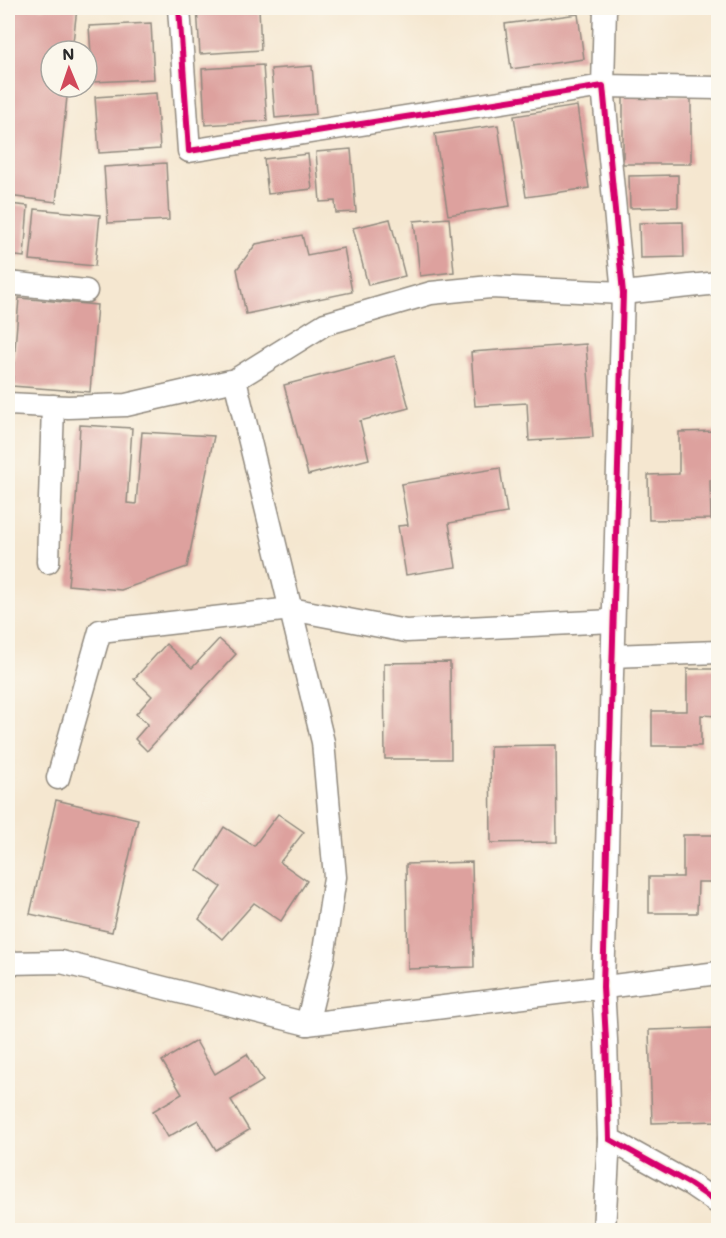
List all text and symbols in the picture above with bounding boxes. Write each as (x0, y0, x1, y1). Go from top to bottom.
north arrow (39, 39, 99, 99)
text: N (62, 43, 75, 64)

